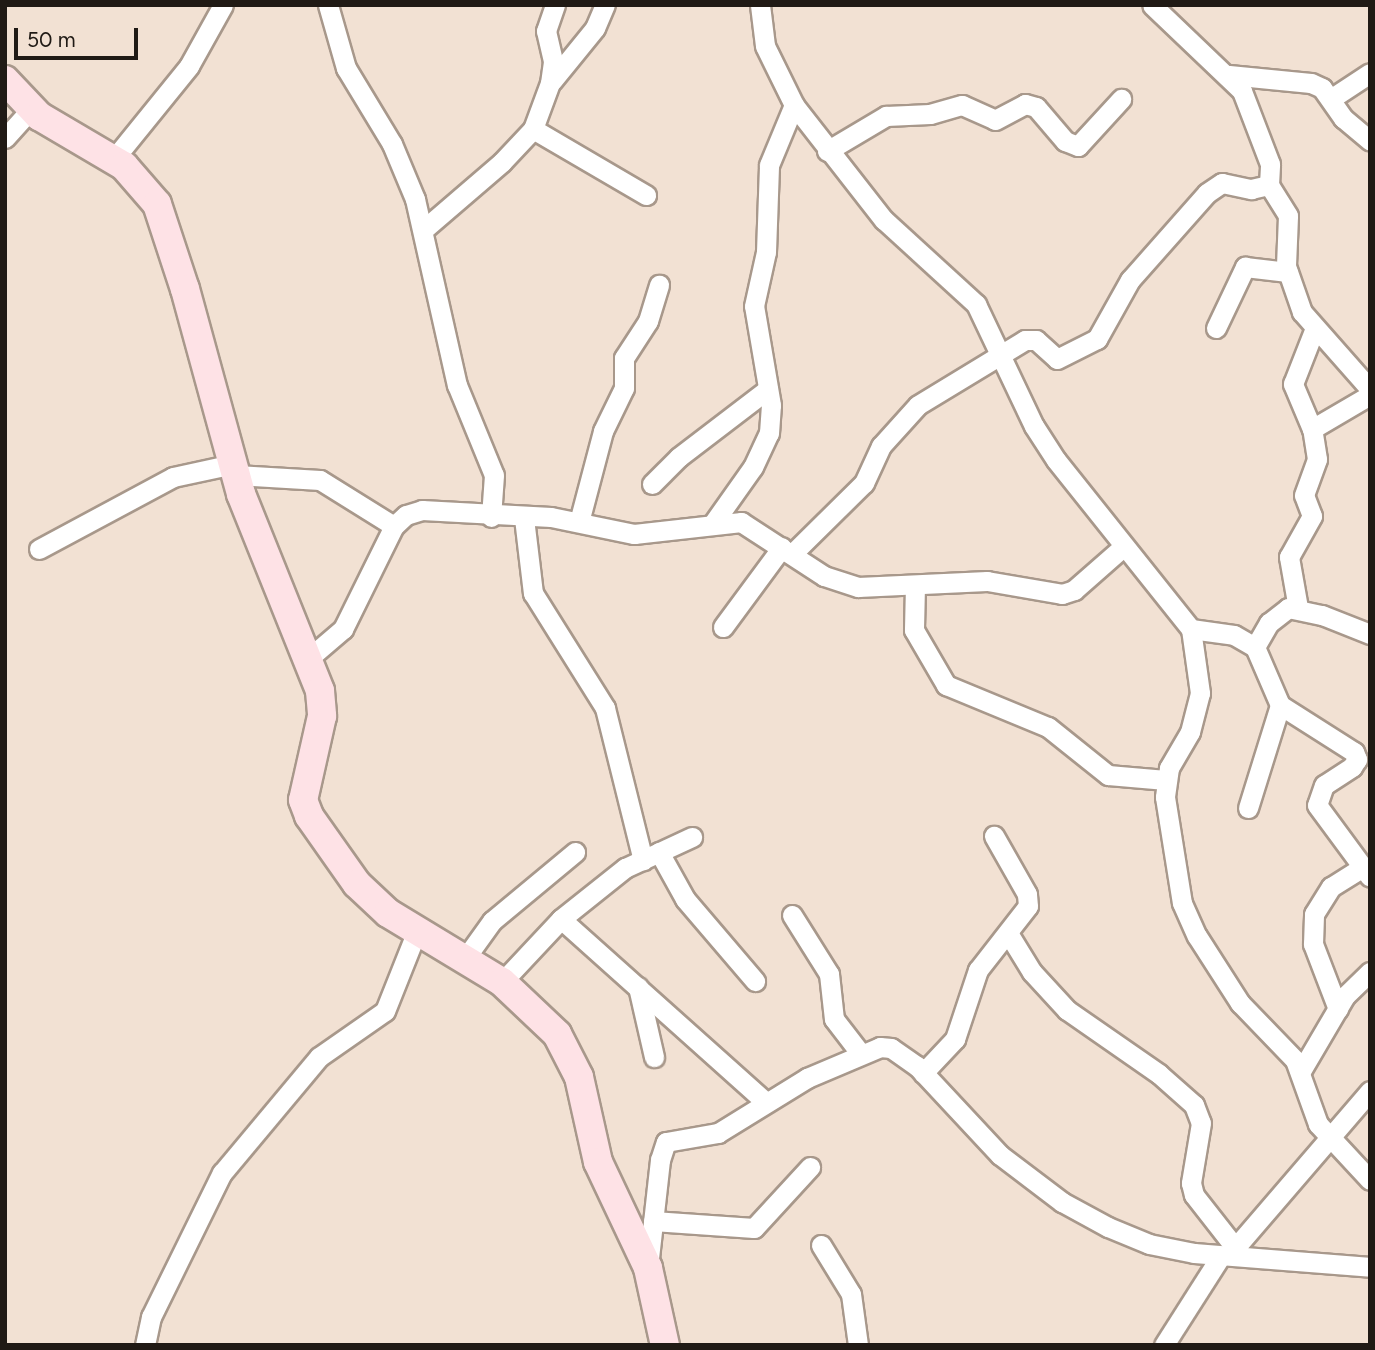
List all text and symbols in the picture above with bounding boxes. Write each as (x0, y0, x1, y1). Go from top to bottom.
scale bar (18, 14, 142, 58)
text: 50 m (27, 27, 76, 52)

